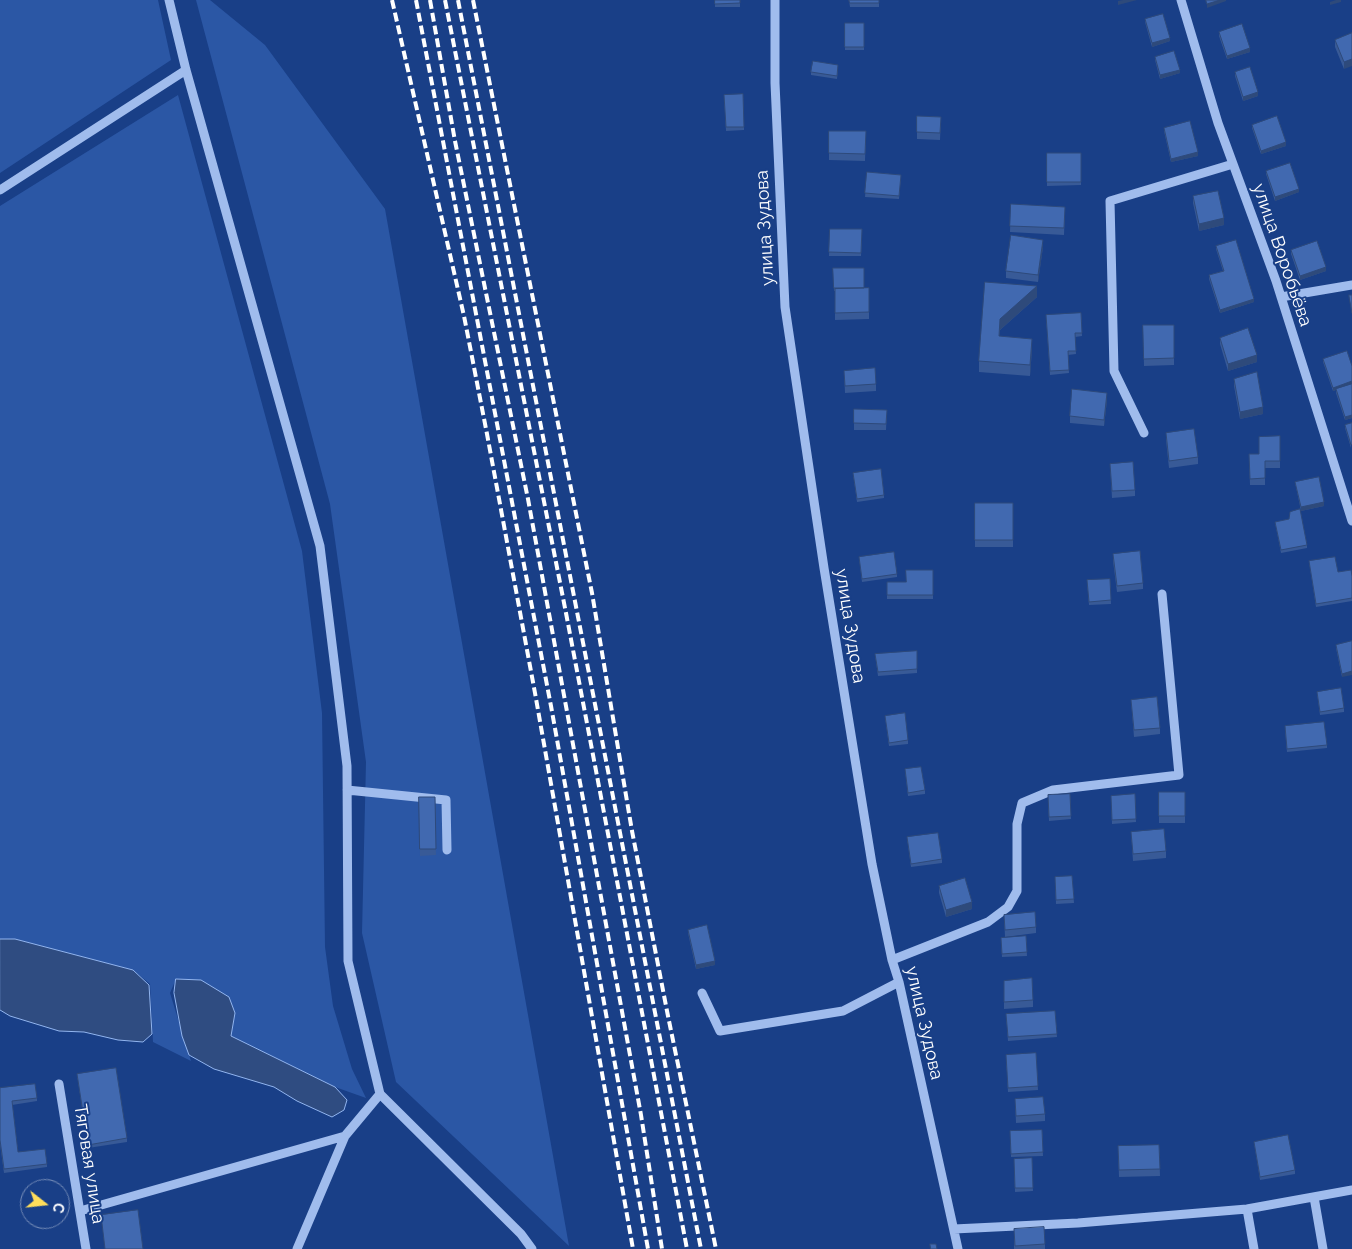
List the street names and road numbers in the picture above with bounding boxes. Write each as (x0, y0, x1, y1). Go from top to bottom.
street label: улица Зудова (751, 170, 779, 286)
street label: улица Воробьёва (1247, 181, 1317, 329)
street label: улица Зудова (830, 567, 870, 685)
street label: улица Зудова (900, 964, 948, 1082)
street label: Тяговая улица (69, 1103, 109, 1225)

